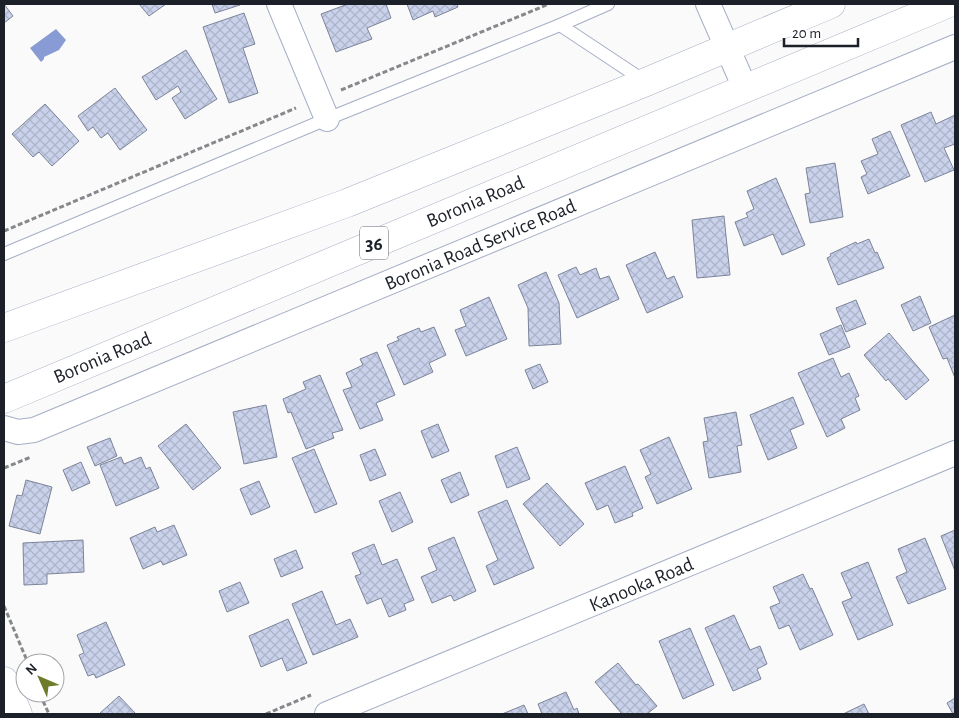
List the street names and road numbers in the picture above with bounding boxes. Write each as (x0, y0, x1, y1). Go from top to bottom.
street label: Boronia Road (424, 172, 527, 231)
street label: Boronia Road Service Road (382, 196, 579, 294)
road number: 36 (360, 227, 388, 260)
street label: Boronia Road (51, 328, 154, 387)
street label: Kanooka Road (586, 554, 696, 616)

